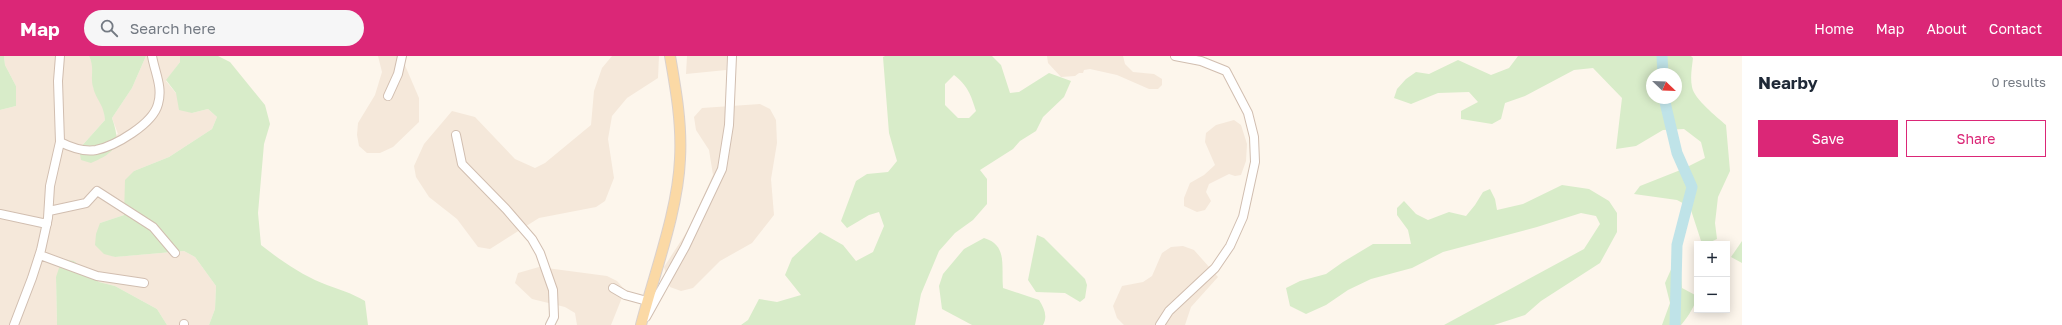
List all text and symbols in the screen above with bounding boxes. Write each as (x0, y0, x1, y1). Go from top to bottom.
search box (84, 10, 364, 46)
text: Map (20, 17, 60, 40)
icon: search (98, 17, 120, 39)
text: Search here (130, 19, 216, 37)
text: Home (1814, 20, 1854, 37)
text: Map (1876, 20, 1904, 37)
text: About (1926, 20, 1967, 37)
text: Contact (1989, 20, 2042, 37)
north arrow (1646, 68, 1682, 104)
text: Nearby (1758, 72, 1818, 93)
text: 0 results (1991, 74, 2046, 90)
button: Save (1758, 120, 1898, 157)
button: Share (1906, 120, 2046, 157)
map controls (1694, 241, 1730, 313)
button: + (1694, 241, 1730, 277)
button: − (1694, 277, 1730, 313)

